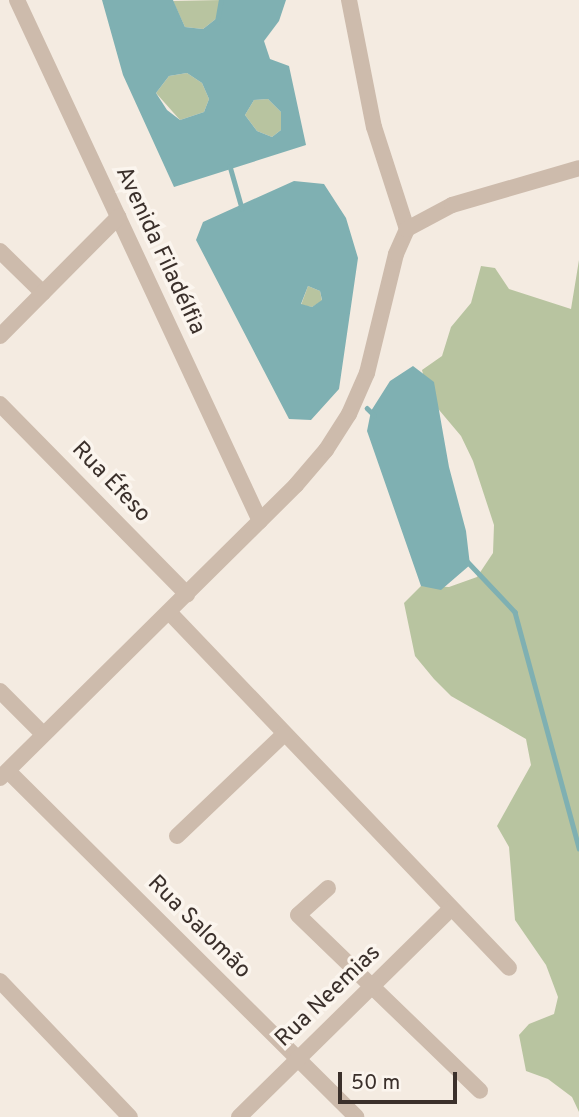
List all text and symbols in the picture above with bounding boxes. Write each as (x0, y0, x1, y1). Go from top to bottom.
street label: Avenida Filadélfia (108, 163, 210, 339)
street label: Rua Éfeso (65, 437, 155, 529)
street label: Rua Salomão (141, 871, 255, 985)
street label: Rua Neemias (271, 940, 387, 1054)
scale bar (341, 1058, 460, 1102)
text: 50 m (351, 1070, 400, 1097)

